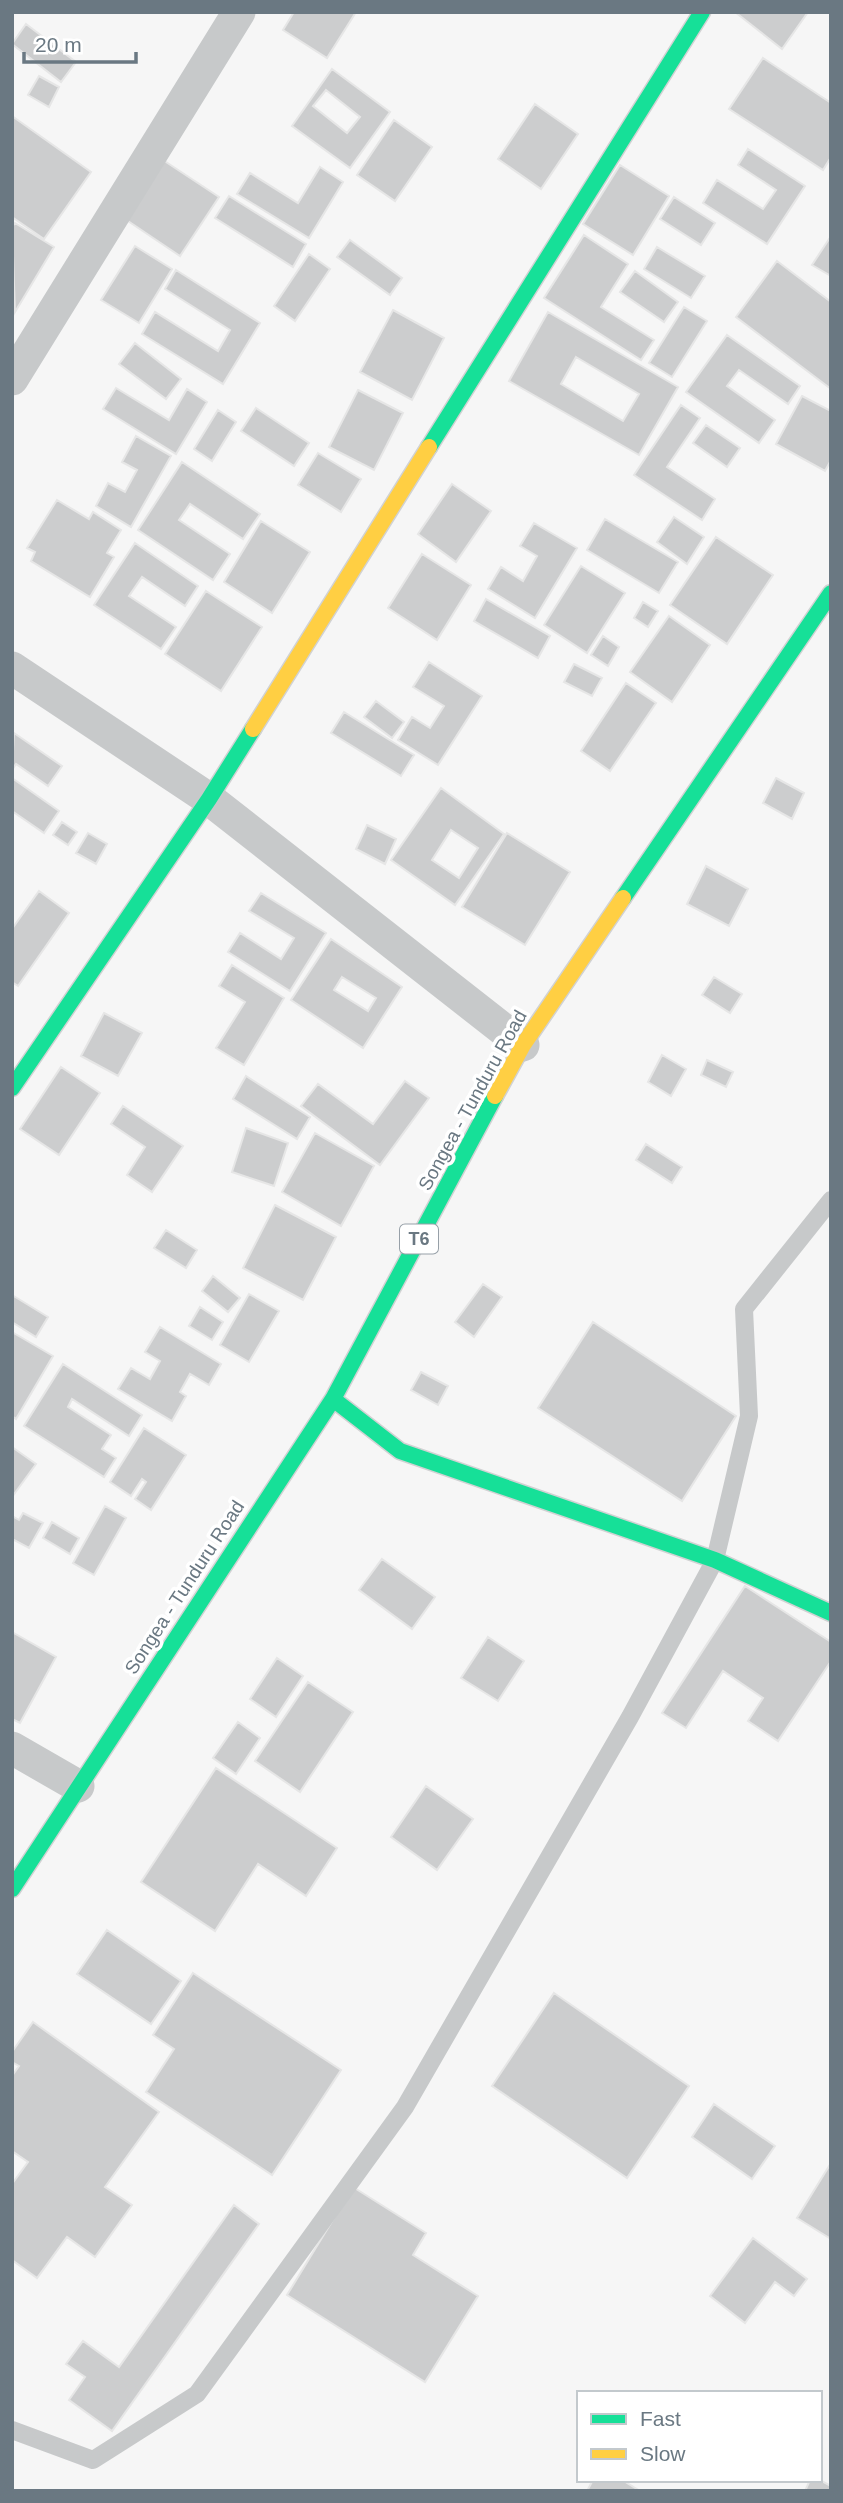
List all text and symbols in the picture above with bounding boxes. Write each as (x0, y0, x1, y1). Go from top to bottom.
scale bar (24, 21, 136, 65)
text: 20 m (35, 33, 82, 56)
street label: Songea - Tunduru Road (414, 1006, 531, 1194)
road number: T6 (400, 1224, 438, 1254)
street label: Songea - Tunduru Road (120, 1497, 248, 1678)
legend (577, 2391, 822, 2482)
text: Fast (640, 2407, 681, 2430)
text: Slow (640, 2442, 686, 2465)

